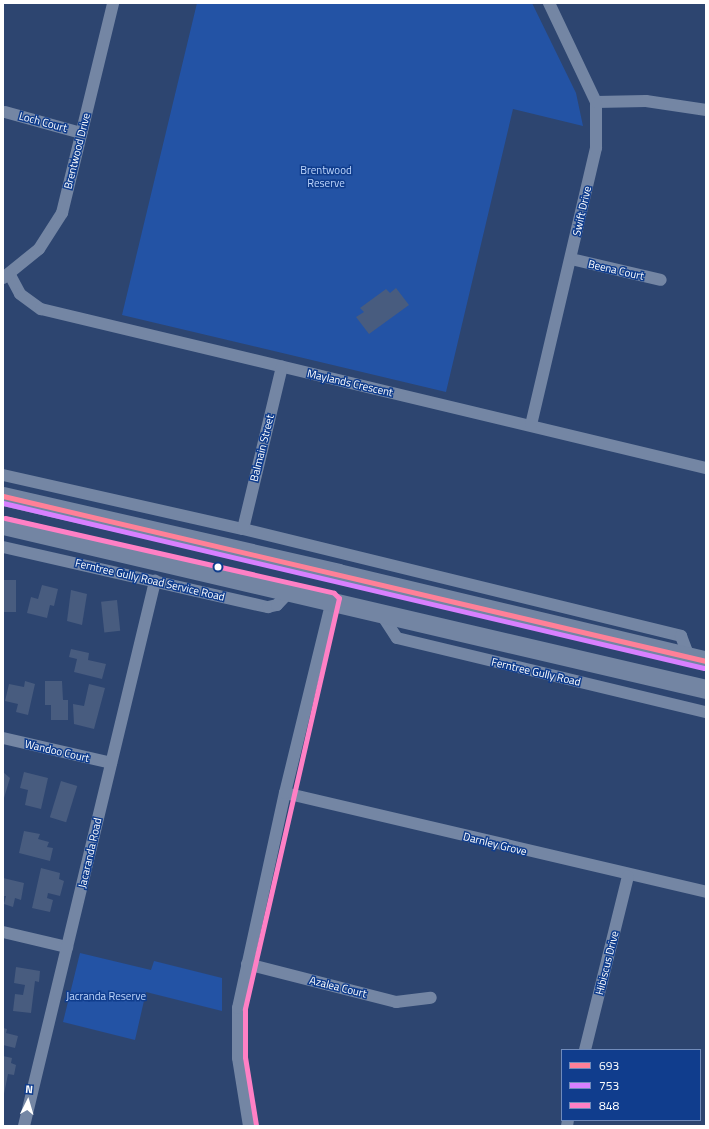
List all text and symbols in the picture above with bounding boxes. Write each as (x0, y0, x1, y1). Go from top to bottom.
street label: Loch Court (17, 109, 69, 135)
street label: Brentwood Drive (61, 112, 93, 190)
park label: Brentwood Reserve (300, 164, 352, 190)
street label: Swift Drive (570, 185, 594, 237)
street label: Beena Court (587, 257, 645, 283)
street label: Maylands Crescent (306, 367, 394, 399)
street label: Balmain Street (247, 413, 277, 483)
street label: Ferntree Gully Road Service Road (74, 556, 226, 604)
unlabelled marker (213, 562, 223, 572)
street label: Ferntree Gully Road (490, 655, 582, 689)
street label: Wandoo Court (23, 737, 91, 765)
street label: Jacaranda Road (75, 817, 105, 889)
street label: Darnley Grove (462, 830, 528, 858)
street label: Hibiscus Drive (593, 930, 621, 996)
street label: Azalea Court (308, 974, 368, 1000)
park label: Jacranda Reserve (66, 989, 146, 1003)
legend (561, 1049, 701, 1121)
text: 693 (599, 1056, 619, 1075)
text: 753 (599, 1076, 619, 1095)
north arrow (8, 1081, 48, 1121)
text: N (25, 1081, 34, 1097)
text: 848 (599, 1096, 619, 1115)

